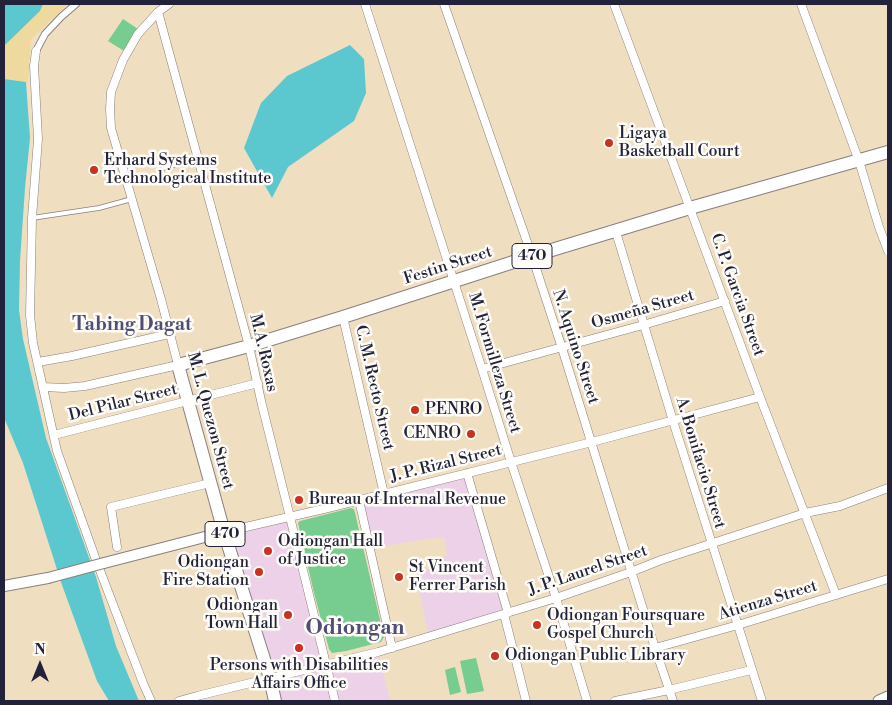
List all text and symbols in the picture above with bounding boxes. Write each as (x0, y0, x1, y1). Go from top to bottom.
place label: Ligaya Basketball Court (619, 124, 740, 162)
marker: Ligaya Basketball Court (603, 137, 615, 149)
place label: Erhard Systems Technological Institute (104, 151, 271, 189)
marker: Erhard Systems Technological Institute (88, 164, 100, 176)
street label: C. P. Garcia Street (706, 231, 768, 359)
street label: Festin Street (401, 243, 495, 289)
road number: 470 (512, 244, 552, 268)
street label: Osmeña Street (589, 286, 697, 334)
street label: N. Aquino Street (547, 287, 603, 407)
street label: M. Formilleza Street (463, 290, 525, 436)
street label: M.A. Roxas (245, 312, 281, 394)
district label: Tabing Dagat (72, 314, 192, 336)
street label: C. M. Recto Street (350, 324, 398, 452)
street label: M. L. Quezon Street (182, 350, 238, 492)
street label: Del Pilar Street (67, 380, 179, 426)
street label: A. Bonifacio Street (671, 395, 729, 531)
place label: PENRO (425, 400, 482, 420)
marker: PENRO (409, 404, 421, 416)
place label: CENRO (404, 424, 461, 444)
marker: CENRO (465, 428, 477, 440)
street label: J. P. Rizal Street (388, 441, 504, 487)
place label: Bureau of Internal Revenue (309, 490, 506, 510)
marker: Bureau of Internal Revenue (293, 494, 305, 506)
road number: 470 (205, 522, 245, 546)
place label: Odiongan Hall of Justice (278, 532, 383, 570)
street label: J. P. Laurel Street (526, 542, 650, 600)
marker: Odiongan Hall of Justice (262, 545, 274, 557)
place label: Odiongan Fire Station (163, 553, 249, 591)
place label: St Vincent Ferrer Parish (409, 558, 506, 596)
marker: Odiongan Fire Station (253, 566, 265, 578)
marker: St Vincent Ferrer Parish (393, 571, 405, 583)
street label: Atienza Street (716, 577, 820, 625)
place label: Odiongan Town Hall (205, 596, 278, 634)
place label: Odiongan Foursquare Gospel Church (547, 606, 705, 644)
marker: Odiongan Town Hall (282, 609, 294, 621)
district label: Odiongan (306, 616, 404, 642)
marker: Odiongan Foursquare Gospel Church (531, 619, 543, 631)
north arrow (15, 640, 65, 690)
text: N (34, 641, 46, 659)
marker: Persons with Disabilities Affairs Office (293, 642, 305, 654)
place label: Odiongan Public Library (505, 646, 686, 666)
marker: Odiongan Public Library (489, 650, 501, 662)
place label: Persons with Disabilities Affairs Office (210, 656, 388, 694)

